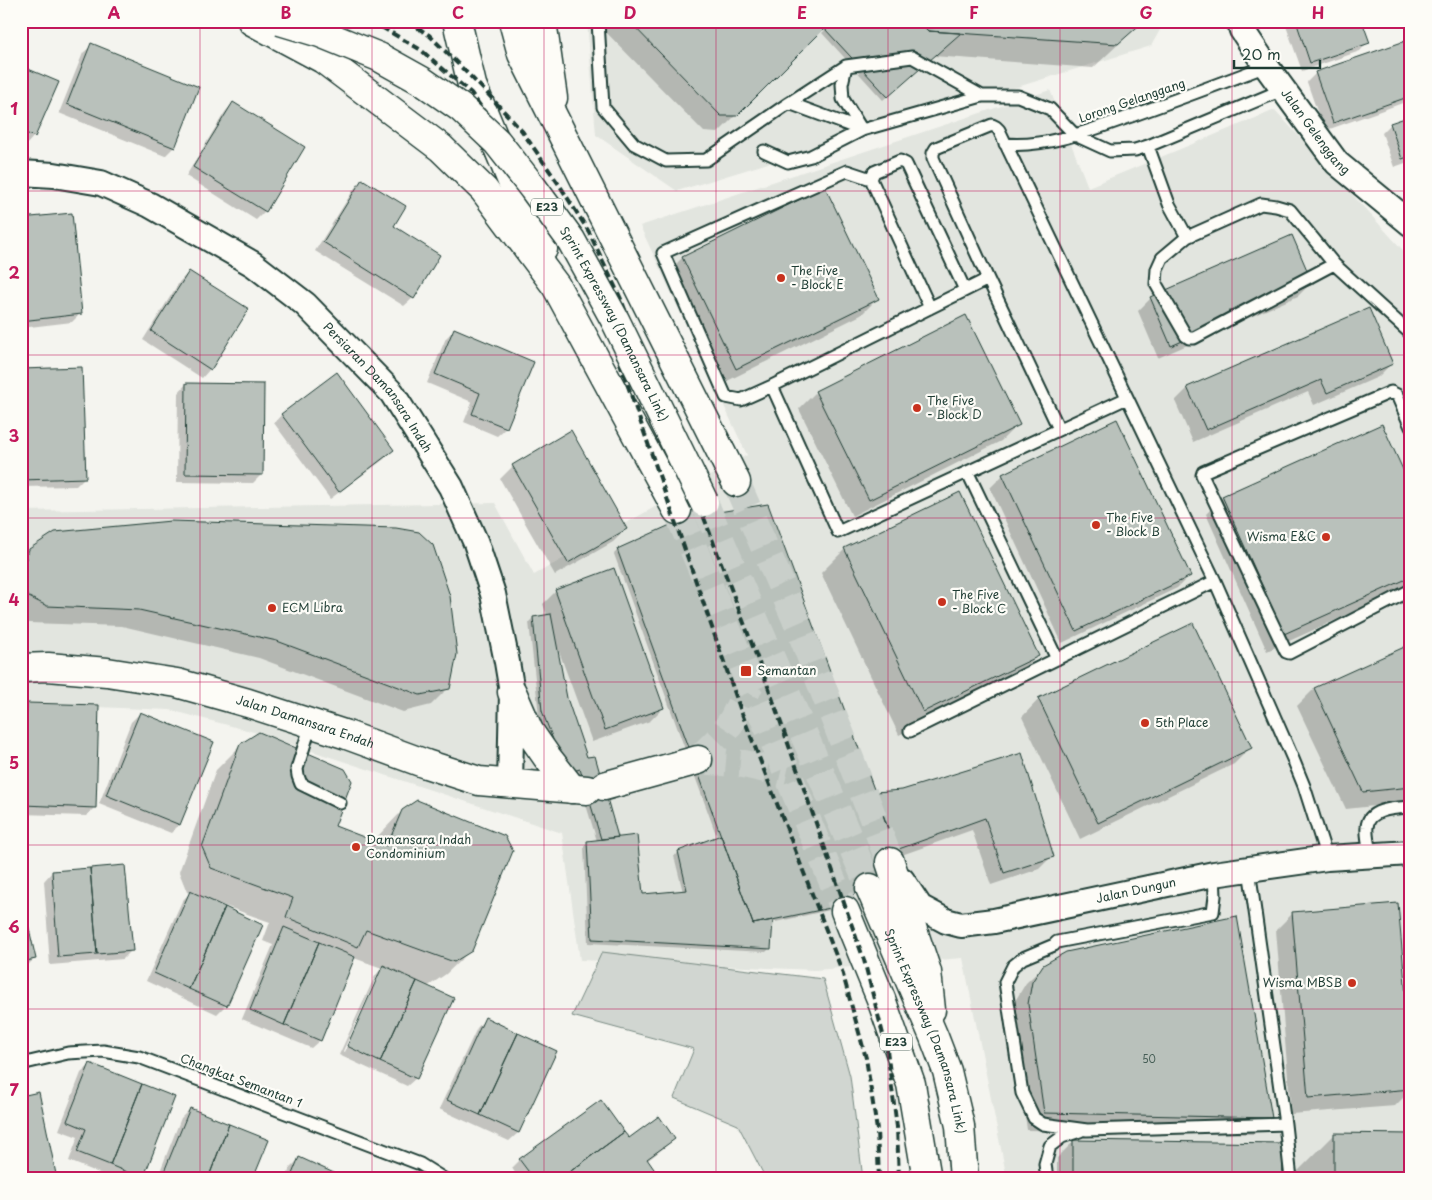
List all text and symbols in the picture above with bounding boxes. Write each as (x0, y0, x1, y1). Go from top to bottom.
text: A (108, 0, 121, 24)
text: B (281, 0, 292, 24)
text: C (452, 0, 464, 24)
text: D (624, 0, 636, 24)
text: E (797, 0, 807, 24)
text: F (969, 0, 979, 24)
text: G (1139, 0, 1153, 24)
text: H (1312, 0, 1324, 24)
scale bar (1234, 38, 1321, 70)
text: 20 m (1242, 42, 1281, 65)
street label: Lorong Gelanggang (1076, 73, 1187, 127)
street label: Jalan Gelenggang (1277, 84, 1354, 178)
text: 1 (10, 96, 18, 120)
road number: E23 (531, 198, 563, 216)
street label: Sprint Expressway (Damansara Link) (556, 223, 673, 424)
text: 2 (8, 260, 20, 284)
place label: The Five - Block E (791, 261, 844, 293)
marker: The Five - Block E (775, 272, 787, 284)
street label: Persiaran Damansara Indah (320, 318, 437, 456)
place label: The Five - Block D (927, 391, 982, 423)
marker: The Five - Block D (911, 402, 923, 414)
text: 3 (9, 423, 19, 447)
place label: The Five - Block B (1106, 508, 1160, 540)
marker: The Five - Block B (1090, 519, 1102, 531)
place label: Wisma E&C (1247, 527, 1316, 545)
marker: Wisma E&C (1320, 531, 1332, 543)
place label: The Five - Block C (952, 585, 1006, 617)
text: 4 (9, 587, 20, 611)
marker: The Five - Block C (936, 596, 948, 608)
place label: ECM Libra (282, 598, 344, 616)
marker: ECM Libra (266, 602, 278, 614)
place label: Semantan (757, 661, 816, 679)
marker: Semantan (739, 664, 753, 678)
street label: Jalan Damansara Endah (234, 690, 377, 752)
place label: 5th Place (1155, 713, 1208, 731)
marker: 5th Place (1139, 717, 1151, 729)
text: 5 (9, 750, 19, 774)
place label: Damansara Indah Condominium (366, 830, 471, 862)
marker: Damansara Indah Condominium (350, 841, 362, 853)
street label: Jalan Dungun (1094, 872, 1178, 907)
text: 6 (8, 914, 20, 938)
street label: Sprint Expressway (Damansara Link) (880, 926, 971, 1134)
place label: Wisma MBSB (1263, 973, 1342, 991)
marker: Wisma MBSB (1346, 977, 1358, 989)
road number: E23 (880, 1034, 912, 1050)
street label: Changkat Semantan 1 (178, 1049, 305, 1112)
house number: 50 (1142, 1051, 1156, 1066)
text: 7 (9, 1077, 19, 1101)

